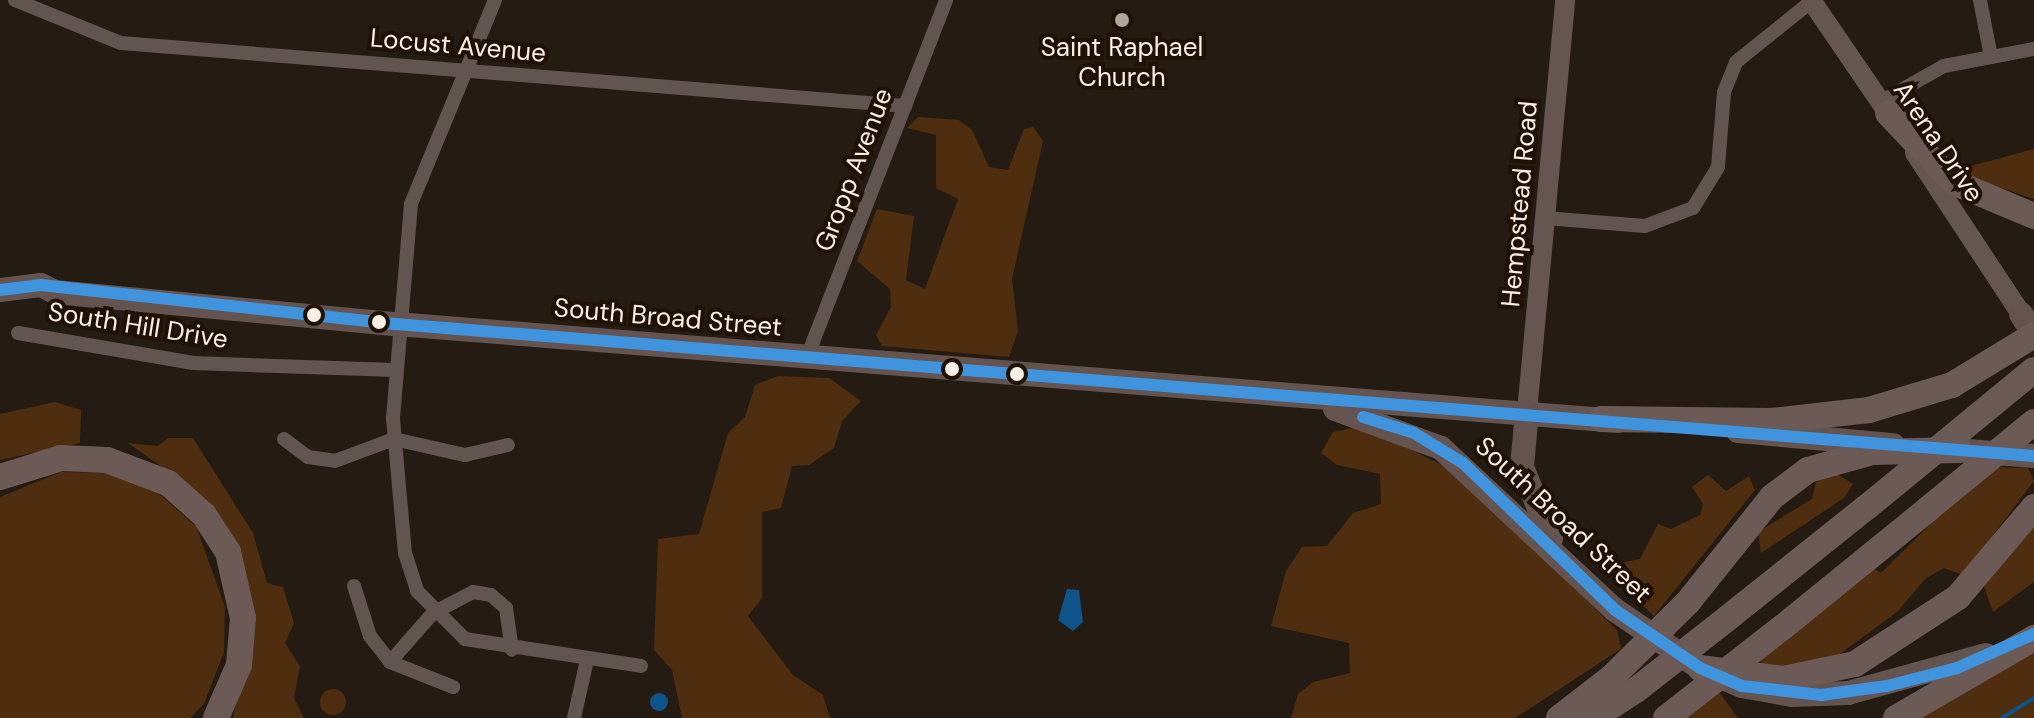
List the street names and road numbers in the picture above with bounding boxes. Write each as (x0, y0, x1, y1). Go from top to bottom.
street label: Locust Avenue (369, 23, 547, 69)
street label: Arena Drive (1886, 76, 1990, 208)
street label: Gropp Avenue (809, 84, 899, 256)
street label: Hempstead Road (1495, 100, 1545, 308)
street label: South Broad Street (553, 292, 783, 344)
street label: South Hill Drive (46, 296, 230, 356)
street label: South Broad Street (1469, 431, 1657, 609)

